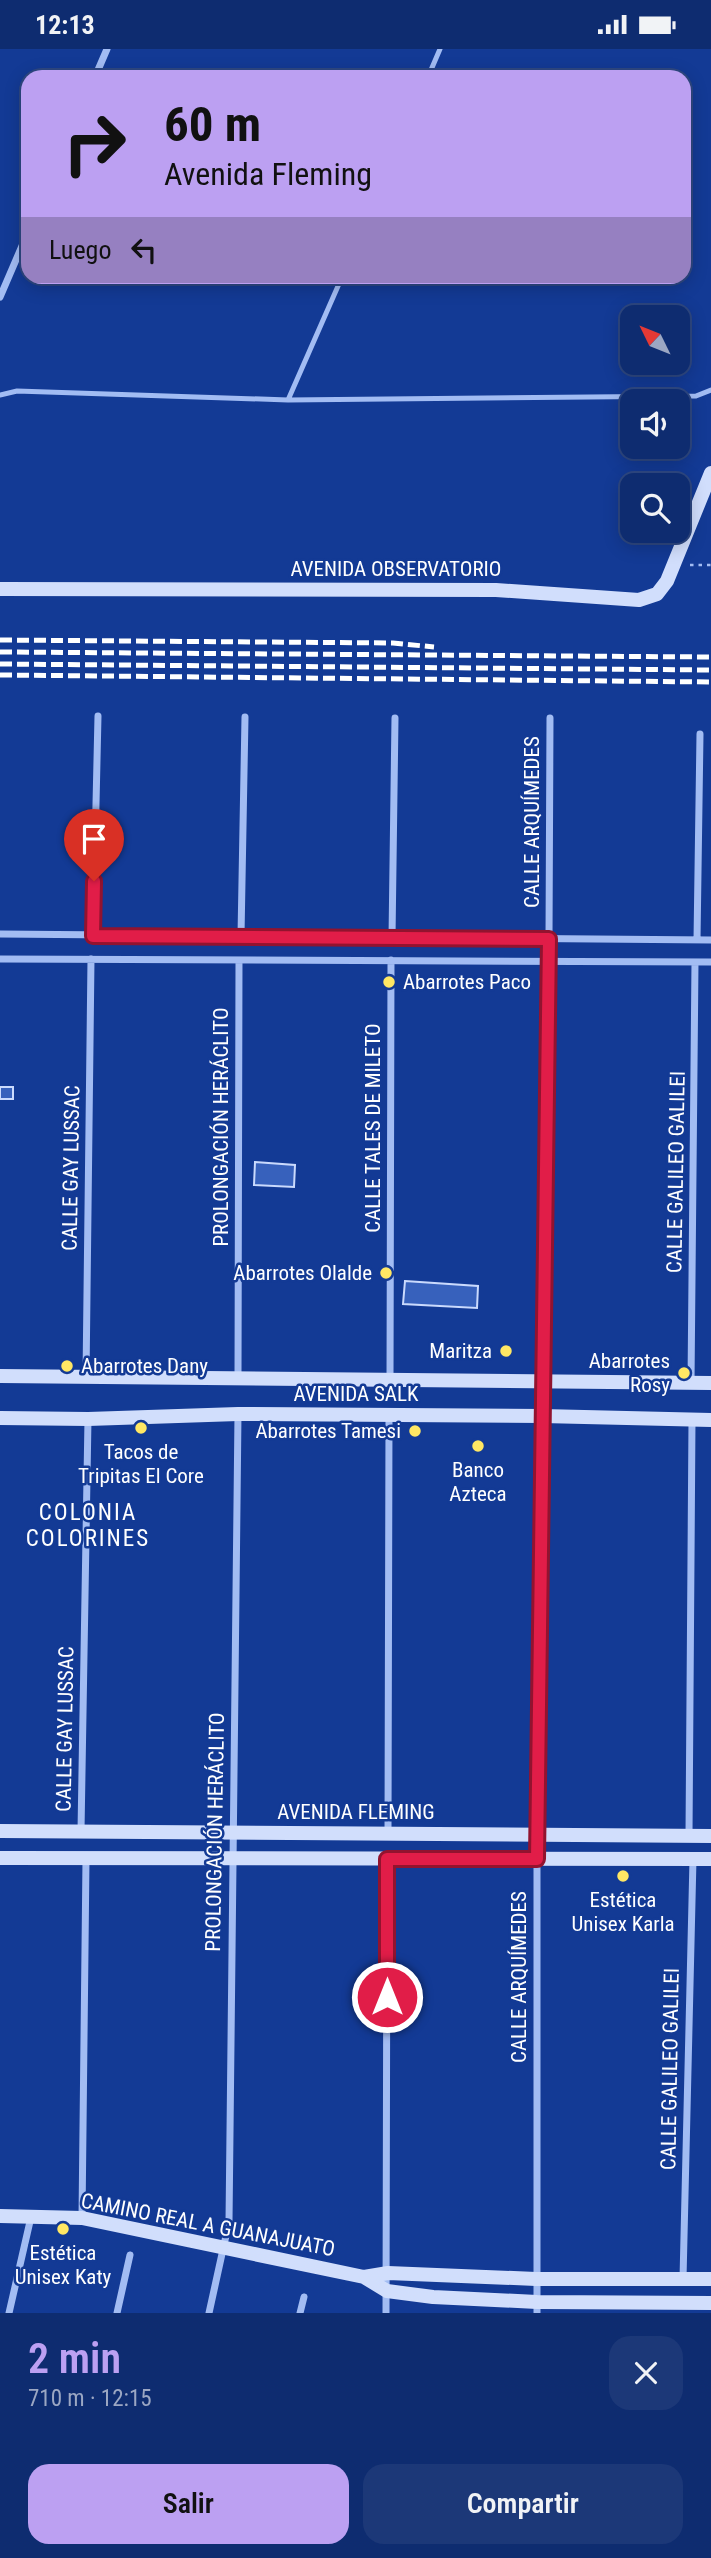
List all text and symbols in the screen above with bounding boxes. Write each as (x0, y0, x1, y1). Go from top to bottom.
text: 12:13 (35, 10, 95, 40)
text: 60 m (164, 96, 261, 153)
icon: right (49, 98, 140, 189)
text: Avenida Fleming (164, 155, 372, 193)
icon: left (125, 231, 163, 269)
text: Luego (49, 235, 111, 265)
north arrow (620, 305, 690, 375)
map controls (620, 305, 690, 543)
button: sound (620, 389, 690, 459)
button: search (620, 473, 690, 543)
street label: AVENIDA OBSERVATORIO (291, 557, 501, 581)
street label: CALLE ARQUÍMEDES (520, 736, 544, 908)
pin (64, 809, 124, 881)
icon: arrive (75, 820, 113, 858)
place label: Abarrotes Paco (403, 970, 531, 994)
marker: Abarrotes Paco (381, 974, 397, 990)
street label: PROLONGACIÓN HERÁCLITO (209, 1007, 233, 1247)
street label: CALLE TALES DE MILETO (361, 1023, 385, 1233)
street label: CALLE GALILEO GALILEI (662, 1071, 690, 1273)
street label: CALLE GAY LUSSAC (58, 1085, 84, 1251)
place label: Abarrotes Olalde (233, 1261, 372, 1285)
marker: Abarrotes Olalde (378, 1265, 394, 1281)
place label: Maritza (429, 1339, 492, 1363)
marker: Maritza (498, 1343, 514, 1359)
place label: Abarrotes Rosy (589, 1349, 670, 1397)
place label: Abarrotes Dany (81, 1354, 208, 1378)
marker: Abarrotes Dany (59, 1358, 75, 1374)
marker: Abarrotes Rosy (676, 1365, 692, 1381)
street label: AVENIDA SALK (294, 1382, 419, 1406)
place label: Abarrotes Tamesi (255, 1419, 401, 1443)
marker: Tacos de Tripitas El Core (133, 1420, 149, 1436)
marker: Abarrotes Tamesi (407, 1423, 423, 1439)
marker: Banco Azteca (470, 1438, 486, 1454)
place label: Tacos de Tripitas El Core (78, 1440, 204, 1488)
place label: Banco Azteca (449, 1458, 507, 1506)
district label: COLONIA COLORINES (26, 1499, 150, 1552)
street label: CALLE GAY LUSSAC (52, 1646, 78, 1812)
street label: PROLONGACIÓN HERÁCLITO (201, 1712, 229, 1952)
street label: AVENIDA FLEMING (277, 1800, 435, 1824)
marker: Estética Unisex Karla (615, 1868, 631, 1884)
place label: Estética Unisex Karla (571, 1888, 675, 1936)
street label: CALLE ARQUÍMEDES (507, 1891, 531, 2063)
position arrow (350, 1960, 424, 2034)
street label: CALLE GALILEO GALILEI (656, 1968, 684, 2170)
street label: CAMINO REAL A GUANAJUATO (79, 2189, 337, 2261)
marker: Estética Unisex Katy (55, 2221, 71, 2237)
place label: Estética Unisex Katy (15, 2241, 112, 2289)
text: 2 min (28, 2334, 121, 2383)
button: close (609, 2336, 683, 2410)
text: 710 m · 12:15 (28, 2385, 152, 2412)
button: Salir (28, 2464, 349, 2544)
button: Compartir (363, 2464, 683, 2544)

